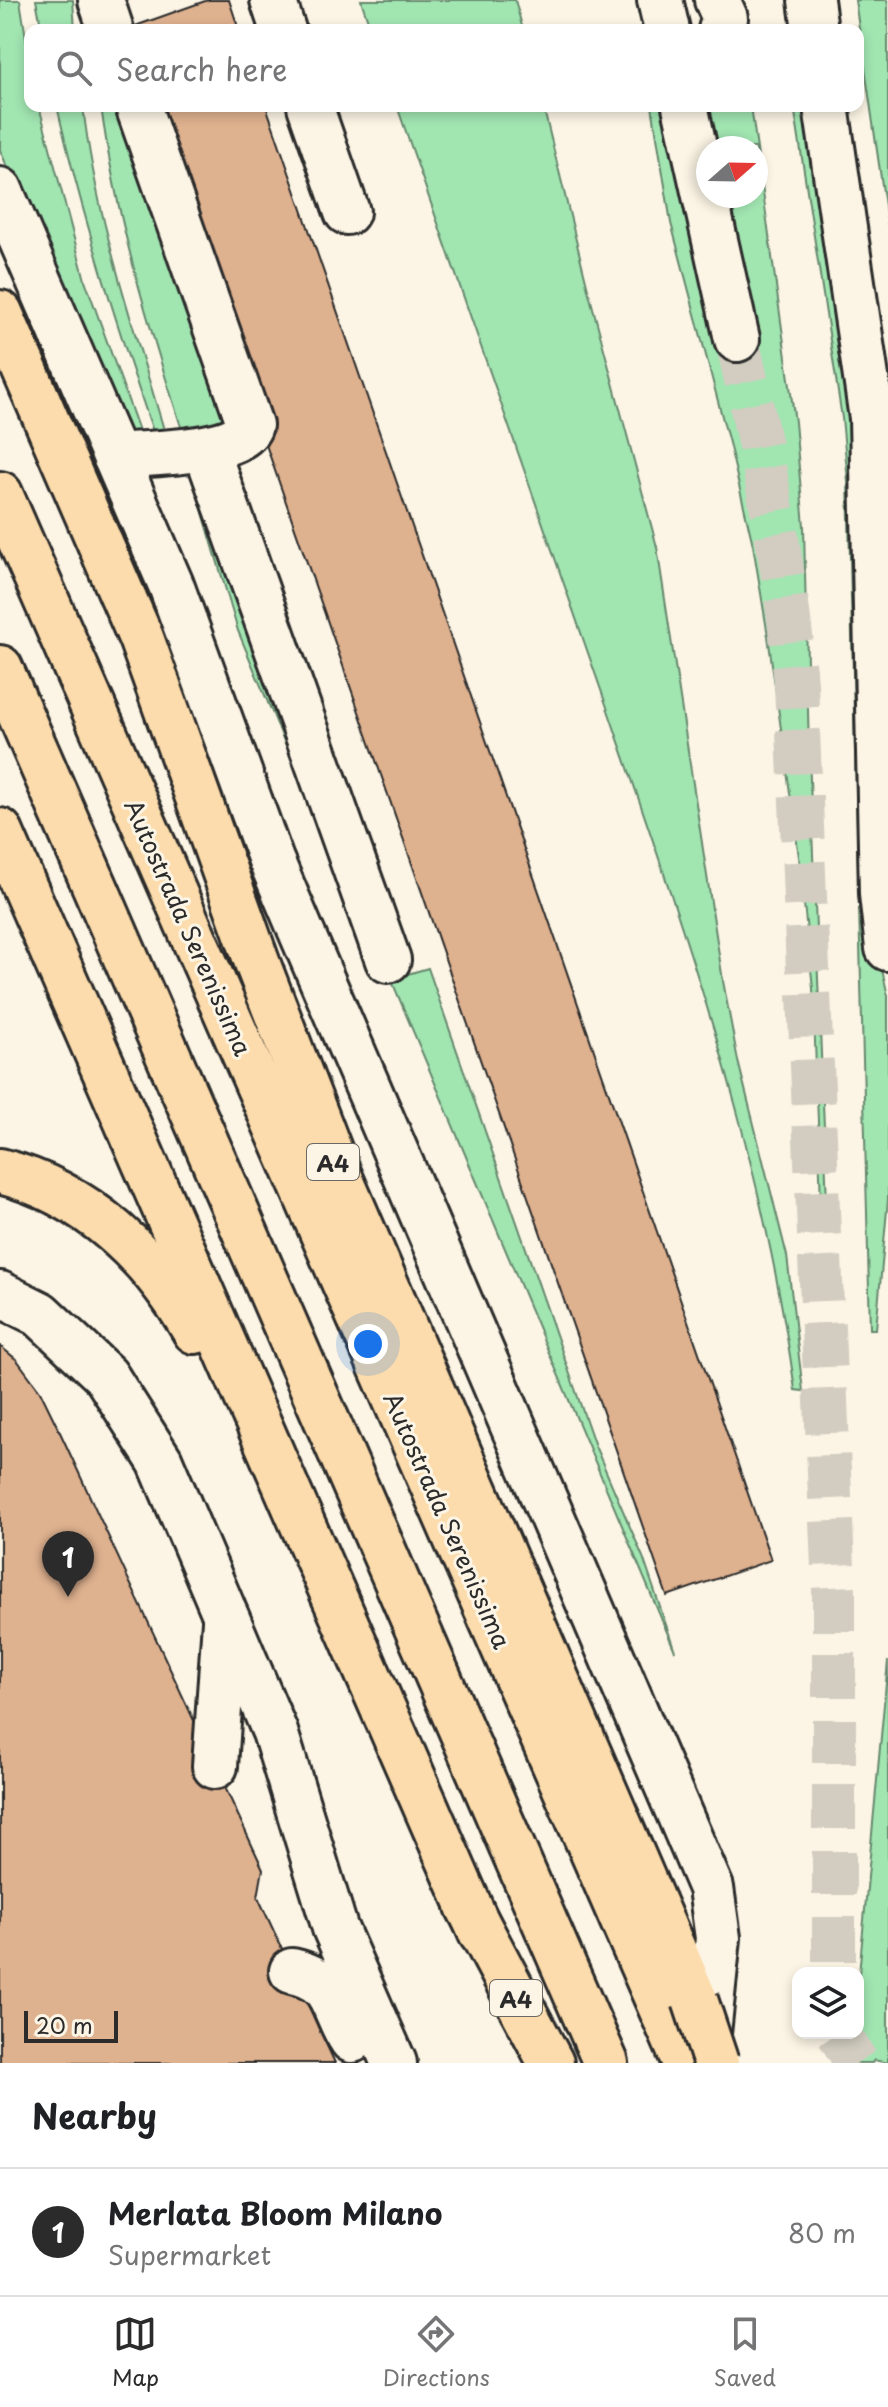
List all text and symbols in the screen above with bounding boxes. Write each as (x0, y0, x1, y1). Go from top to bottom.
search box (24, 24, 864, 112)
icon: search (52, 46, 96, 90)
text: Search here (116, 46, 288, 91)
north arrow (696, 136, 768, 208)
street label: Autostrada Serenissima (116, 793, 262, 1061)
road number: A4 (307, 1144, 359, 1180)
your location (348, 1324, 388, 1364)
street label: Autostrada Serenissima (375, 1386, 521, 1654)
pin: 1 (42, 1531, 94, 1597)
map controls (792, 1967, 864, 2039)
button: layers (792, 1967, 864, 2039)
road number: A4 (490, 1980, 542, 2016)
scale bar (24, 2007, 118, 2043)
text: 20 m (36, 2008, 93, 2041)
text: Nearby (32, 2089, 157, 2141)
text: Merlata Bloom Milano (108, 2190, 442, 2235)
text: 1 (52, 2213, 64, 2252)
text: 80 m (788, 2213, 856, 2252)
text: Supermarket (108, 2235, 271, 2274)
tab: Map (112, 2312, 159, 2393)
tab: Directions (383, 2312, 490, 2393)
tab: Saved (714, 2312, 776, 2393)

